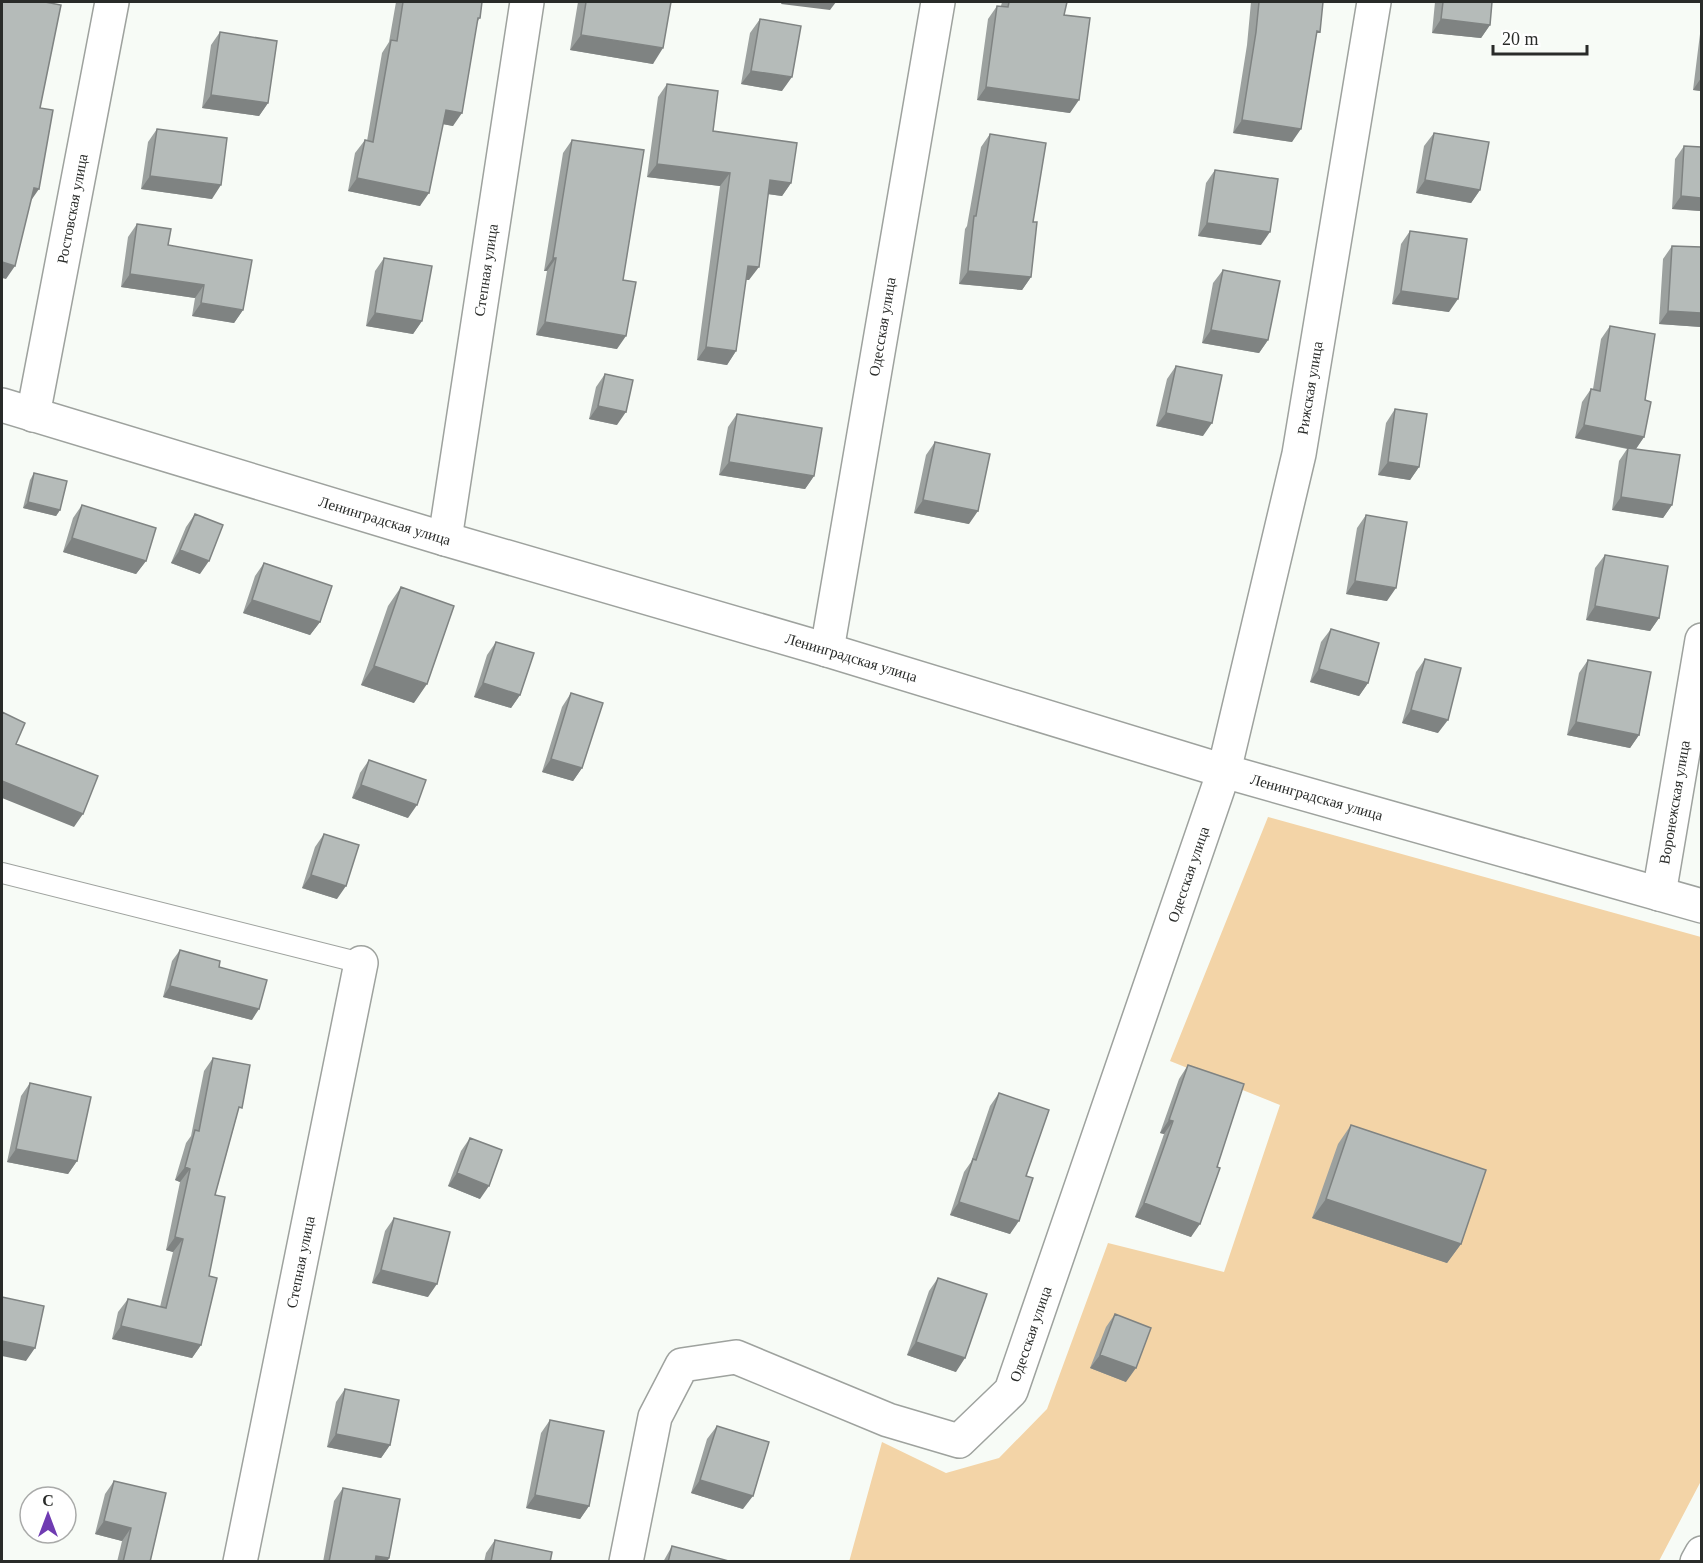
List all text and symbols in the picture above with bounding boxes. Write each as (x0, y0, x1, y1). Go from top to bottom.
scale bar (1493, 18, 1588, 56)
text: 20 m (1502, 29, 1539, 49)
street label: Ростовская улица (54, 152, 91, 265)
street label: Степная улица (471, 222, 501, 318)
street label: Одесская улица (866, 276, 899, 377)
street label: Рижская улица (1294, 340, 1326, 436)
street label: Ленинградская улица (317, 493, 453, 548)
street label: Ленинградская улица (783, 630, 919, 685)
street label: Воронежская улица (1656, 739, 1693, 865)
street label: Ленинградская улица (1249, 771, 1385, 824)
street label: Одесская улица (1165, 824, 1212, 924)
street label: Степная улица (283, 1214, 318, 1309)
street label: Одесская улица (1007, 1284, 1055, 1384)
north arrow (18, 1485, 78, 1545)
text: С (42, 1492, 54, 1509)

